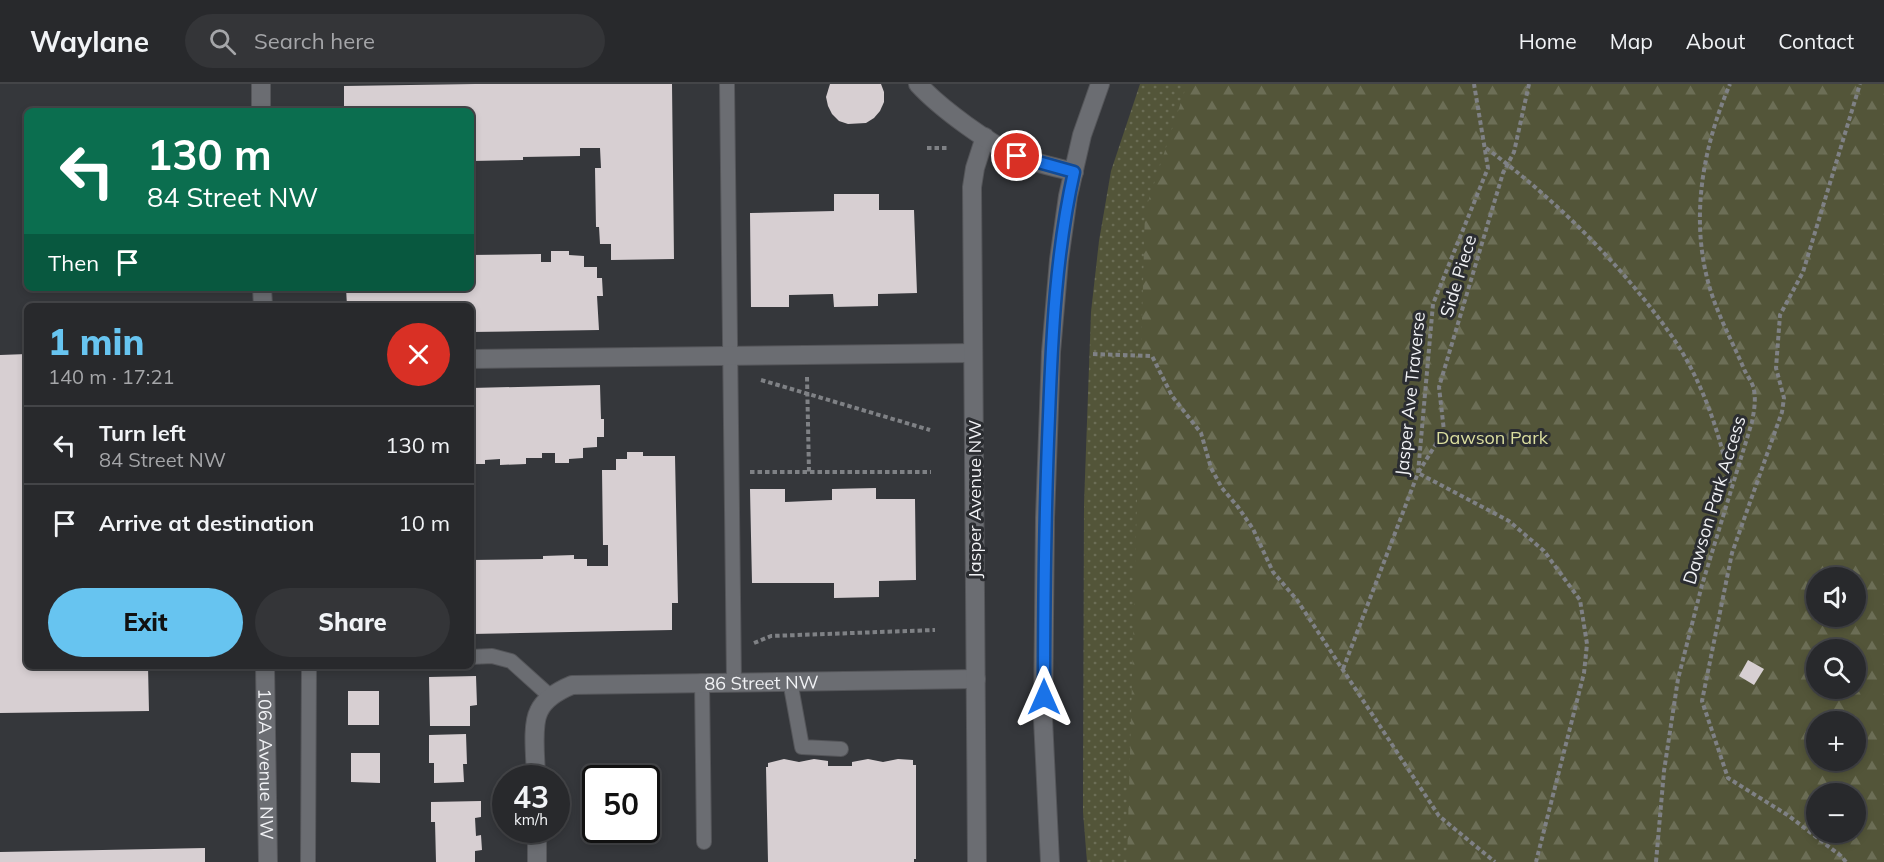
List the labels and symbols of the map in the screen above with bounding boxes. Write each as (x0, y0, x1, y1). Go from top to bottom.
pin (991, 130, 1042, 181)
street label: Side Piece (1435, 232, 1481, 320)
street label: Jasper Ave Traverse (1390, 311, 1430, 477)
street label: Dawson Park Access (1677, 413, 1751, 587)
street label: Jasper Avenue NW (963, 420, 986, 578)
park label: Dawson Park (1436, 426, 1549, 449)
position arrow (1012, 665, 1076, 729)
street label: 86 Street NW (704, 670, 819, 695)
street label: 106A Avenue NW (254, 688, 279, 840)
speed limit sign: 50 (582, 765, 660, 843)

